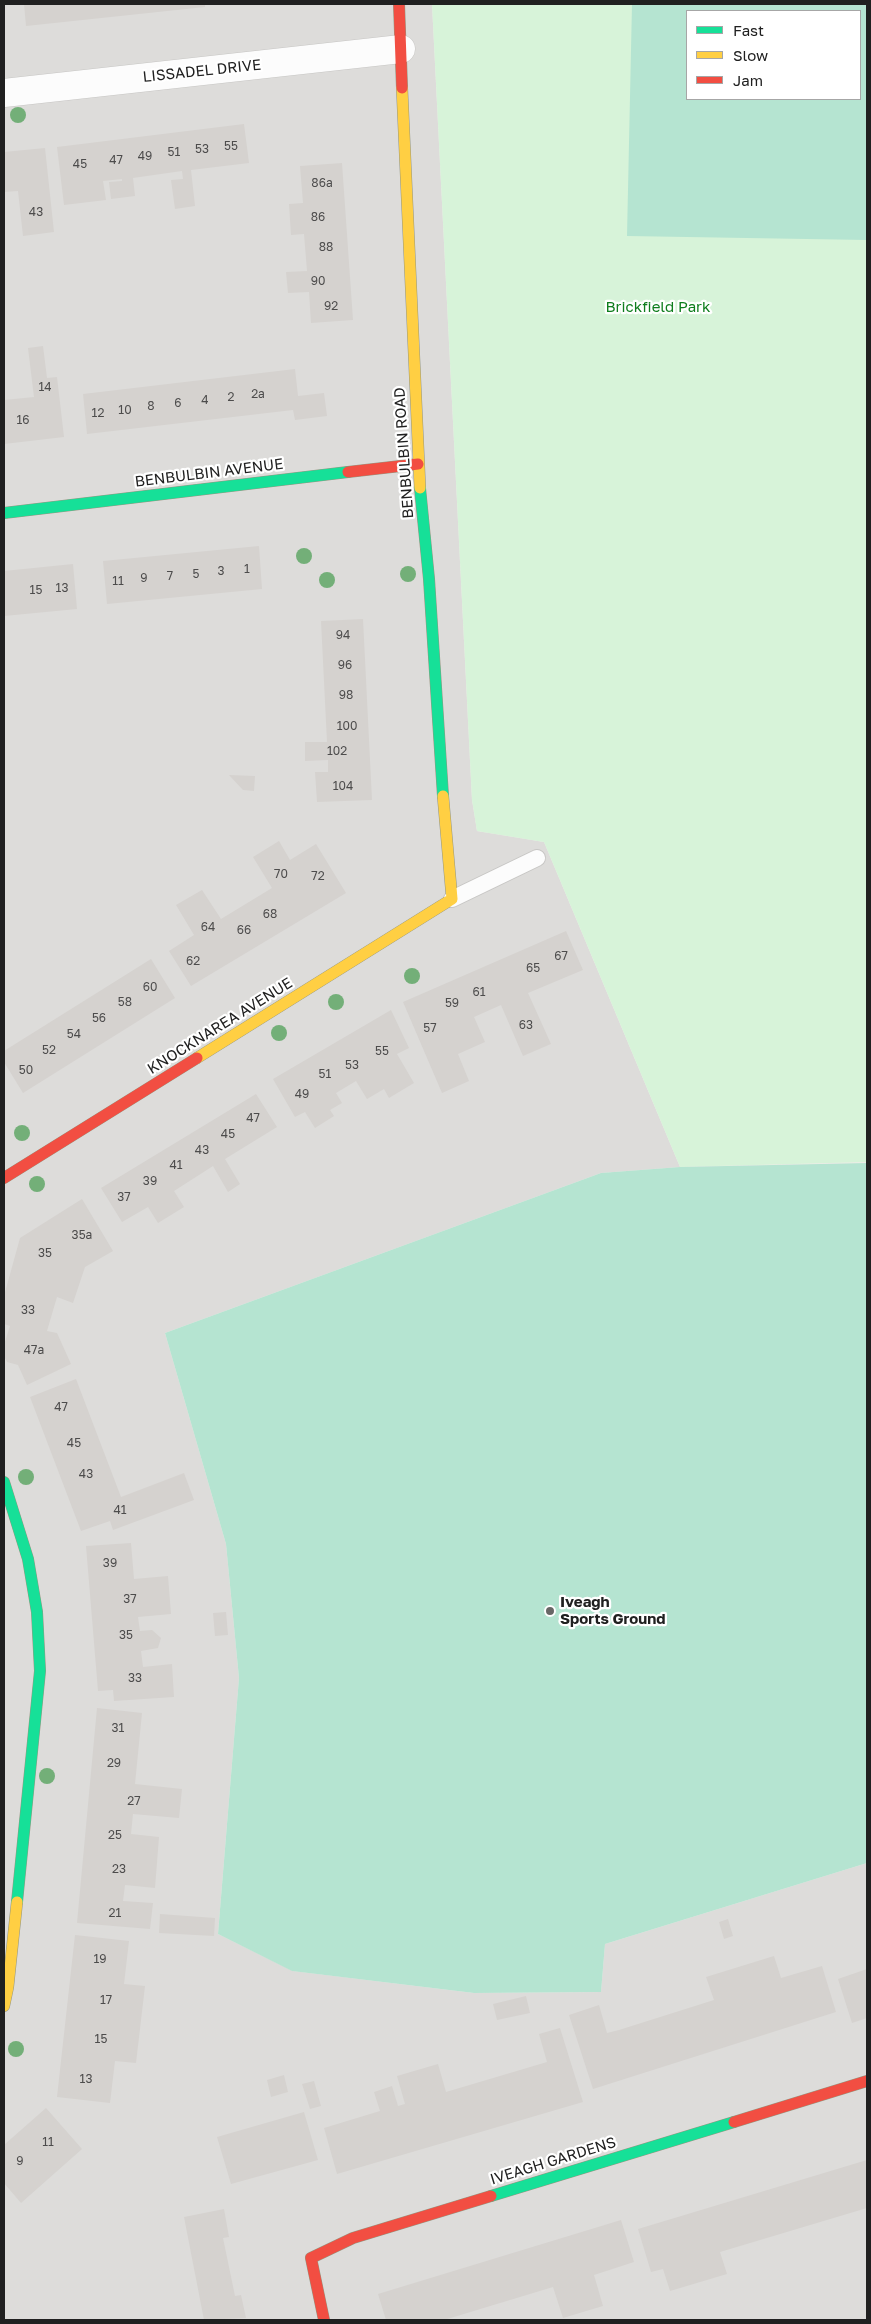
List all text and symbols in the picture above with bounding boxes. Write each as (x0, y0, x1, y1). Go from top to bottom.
legend (686, 10, 861, 100)
text: Fast (733, 21, 764, 39)
text: Slow (733, 46, 768, 64)
street label: LISSADEL DRIVE (142, 56, 262, 86)
text: Jam (733, 71, 763, 89)
house number: 55 (224, 139, 238, 153)
house number: 53 (195, 142, 209, 156)
house number: 51 (168, 145, 180, 159)
house number: 49 (138, 149, 152, 163)
house number: 47 (109, 153, 123, 167)
house number: 45 (73, 157, 87, 171)
house number: 86a (311, 176, 333, 190)
house number: 43 (29, 205, 43, 219)
house number: 86 (311, 210, 325, 224)
house number: 88 (319, 240, 333, 254)
house number: 90 (311, 274, 325, 288)
park label: Brickfield Park (606, 298, 710, 316)
house number: 92 (324, 299, 338, 313)
house number: 14 (38, 380, 52, 394)
house number: 2a (251, 387, 265, 401)
street label: BENBULBIN ROAD (390, 387, 418, 519)
house number: 2 (228, 390, 234, 404)
house number: 4 (201, 393, 209, 407)
house number: 6 (174, 396, 182, 410)
house number: 8 (147, 399, 155, 413)
house number: 10 (118, 403, 132, 417)
house number: 12 (92, 406, 104, 420)
house number: 16 (16, 413, 30, 427)
street label: BENBULBIN AVENUE (134, 455, 284, 491)
house number: 1 (244, 562, 250, 576)
house number: 3 (217, 564, 225, 578)
house number: 5 (193, 567, 199, 581)
house number: 7 (167, 569, 173, 583)
house number: 9 (140, 571, 148, 585)
house number: 11 (112, 574, 124, 588)
house number: 13 (56, 581, 68, 595)
house number: 15 (30, 583, 42, 597)
house number: 94 (336, 628, 350, 642)
house number: 96 (338, 658, 352, 672)
house number: 98 (339, 688, 353, 702)
house number: 100 (337, 719, 357, 733)
house number: 102 (327, 744, 347, 758)
house number: 104 (333, 779, 353, 793)
house number: 70 (274, 867, 288, 881)
house number: 72 (311, 869, 325, 883)
house number: 68 (263, 907, 277, 921)
house number: 64 (201, 920, 215, 934)
house number: 66 (237, 923, 251, 937)
house number: 67 (554, 949, 568, 963)
house number: 62 (186, 954, 200, 968)
house number: 65 (526, 961, 540, 975)
street label: KNOCKNAREA AVENUE (144, 974, 296, 1078)
house number: 60 (143, 980, 157, 994)
house number: 61 (472, 985, 486, 999)
house number: 58 (118, 995, 132, 1009)
house number: 59 (445, 996, 459, 1010)
house number: 56 (92, 1011, 106, 1025)
house number: 63 (519, 1018, 533, 1032)
house number: 57 (423, 1021, 437, 1035)
house number: 54 (67, 1027, 81, 1041)
house number: 52 (42, 1043, 56, 1057)
house number: 55 (375, 1044, 389, 1058)
house number: 53 (345, 1058, 359, 1072)
house number: 50 (19, 1063, 33, 1077)
house number: 51 (319, 1067, 331, 1081)
house number: 49 (295, 1087, 309, 1101)
house number: 47 (246, 1111, 260, 1125)
house number: 45 (221, 1127, 235, 1141)
house number: 43 (195, 1143, 209, 1157)
house number: 41 (169, 1158, 183, 1172)
house number: 39 (143, 1174, 157, 1188)
house number: 37 (117, 1190, 131, 1204)
house number: 35a (72, 1228, 92, 1242)
house number: 35 (38, 1246, 52, 1260)
house number: 33 (21, 1303, 35, 1317)
house number: 47a (24, 1343, 44, 1357)
house number: 47 (54, 1400, 68, 1414)
house number: 45 (67, 1436, 81, 1450)
house number: 43 (79, 1467, 93, 1481)
house number: 41 (113, 1503, 127, 1517)
house number: 39 (103, 1556, 117, 1570)
house number: 37 (123, 1592, 137, 1606)
place label: Iveagh Sports Ground (560, 1593, 665, 1628)
marker: Iveagh Sports Ground (544, 1605, 556, 1617)
house number: 35 (119, 1628, 133, 1642)
house number: 33 (128, 1671, 142, 1685)
house number: 31 (112, 1721, 124, 1735)
house number: 29 (107, 1756, 121, 1770)
house number: 27 (127, 1794, 141, 1808)
house number: 25 (108, 1828, 122, 1842)
house number: 23 (112, 1862, 126, 1876)
house number: 21 (109, 1906, 121, 1920)
house number: 19 (93, 1952, 107, 1966)
house number: 17 (100, 1993, 112, 2007)
house number: 15 (95, 2032, 107, 2046)
house number: 13 (80, 2072, 92, 2086)
street label: IVEAGH GARDENS (488, 2133, 618, 2189)
house number: 11 (42, 2135, 54, 2149)
house number: 9 (16, 2154, 24, 2168)

